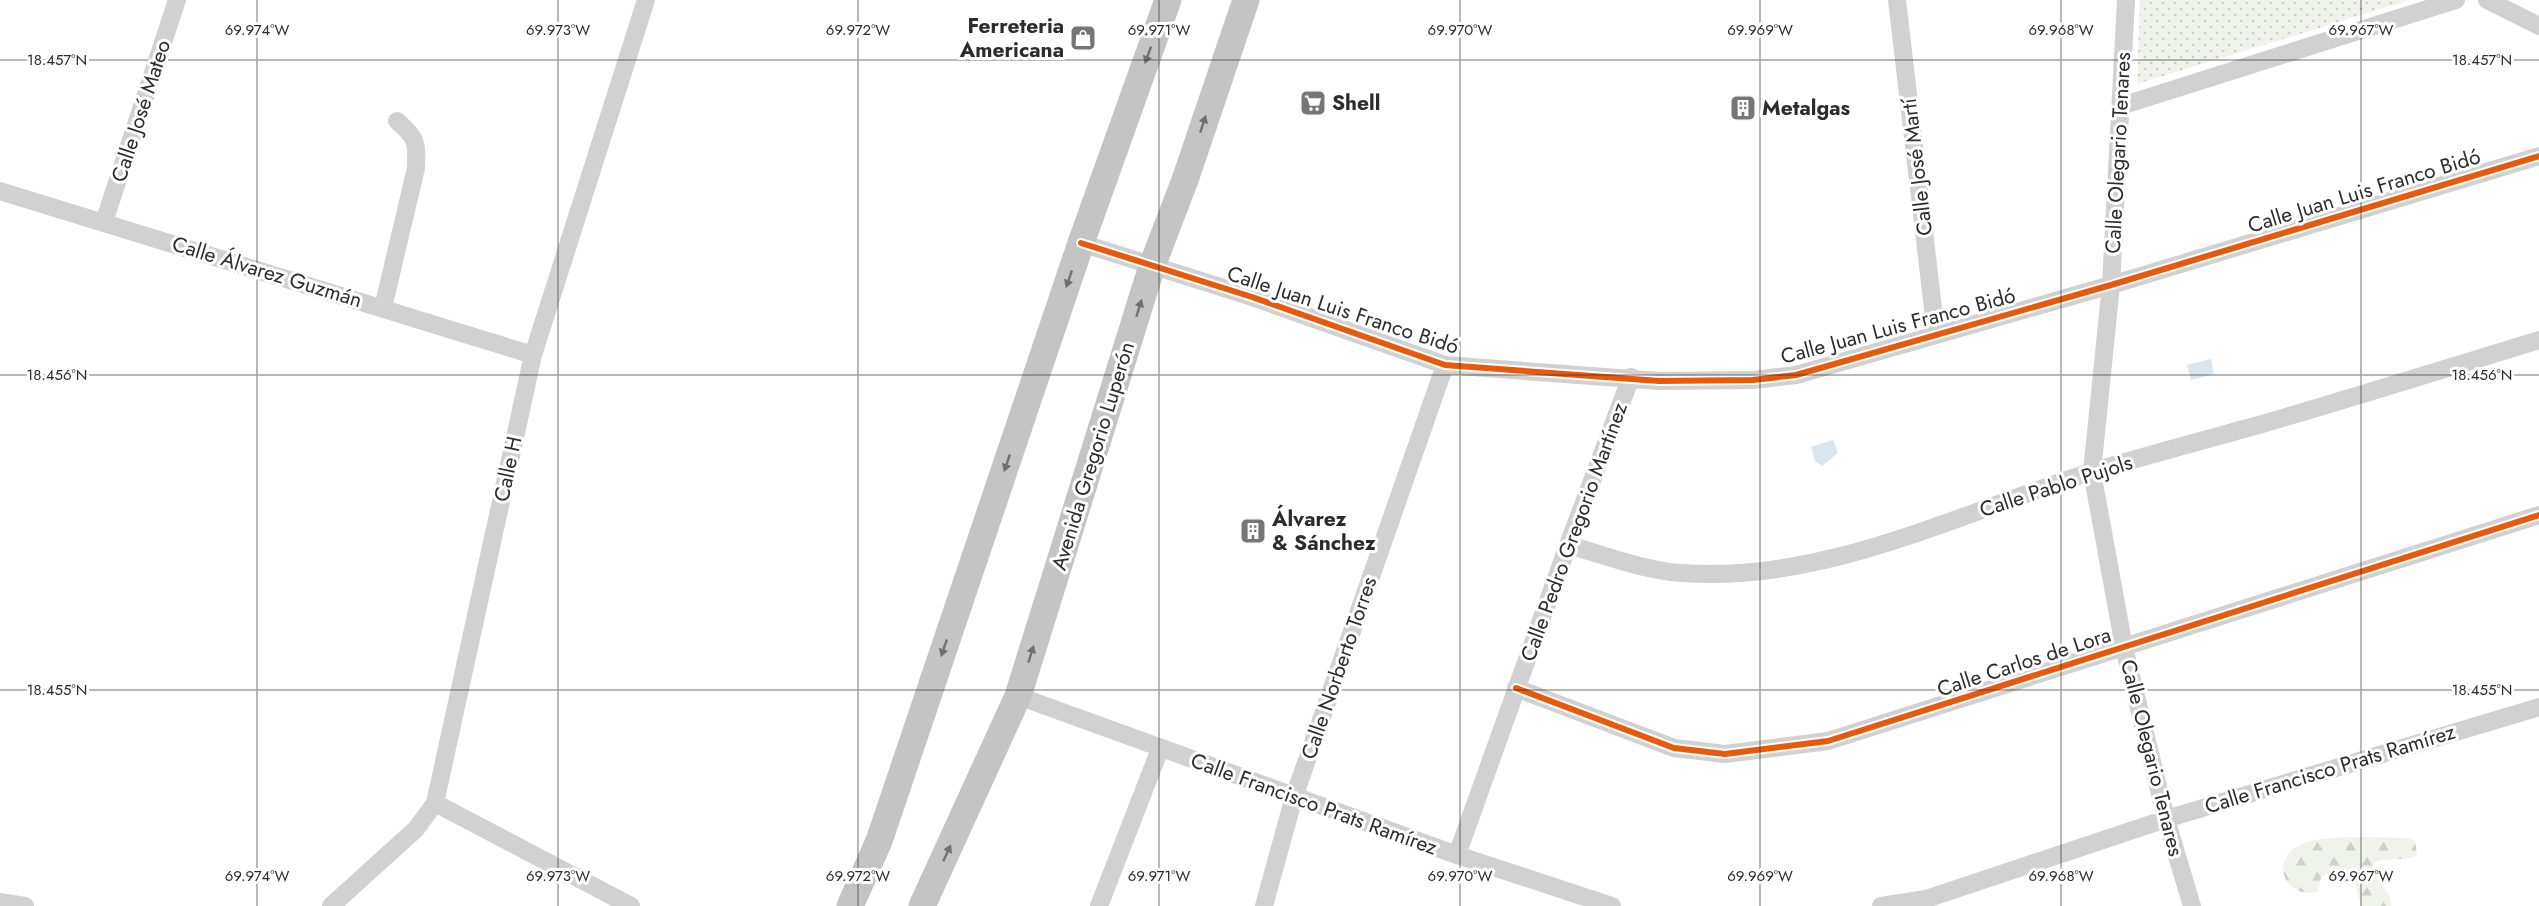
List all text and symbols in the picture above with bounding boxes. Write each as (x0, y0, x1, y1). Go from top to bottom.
place label: Ferreteria Americana (959, 11, 1064, 65)
text: 69.974°W (225, 19, 289, 41)
text: 69.973°W (526, 19, 590, 41)
text: 69.972°W (826, 19, 890, 41)
text: 69.971°W (1128, 19, 1190, 41)
text: 69.970°W (1428, 19, 1493, 41)
text: 69.969°W (1727, 19, 1793, 41)
text: 69.968°W (2028, 19, 2094, 41)
text: 69.967°W (2329, 19, 2394, 41)
shop icon: Ferreteria Americana (1068, 23, 1098, 53)
street label: Calle José Mateo (104, 36, 178, 186)
one-way arrow (1142, 46, 1152, 64)
text: 18.457°N (27, 49, 87, 71)
text: 18.457°N (2452, 49, 2512, 71)
street label: Calle Olegario Tenares (2098, 51, 2138, 255)
supermarket icon: Shell (1298, 88, 1328, 118)
place label: Shell (1332, 88, 1380, 118)
building icon: Metalgas (1728, 93, 1758, 123)
place label: Metalgas (1762, 93, 1851, 123)
street label: Calle José Martí (1894, 95, 1940, 237)
one-way arrow (1199, 115, 1208, 133)
street label: Calle Juan Luis Franco Bidó (2244, 141, 2484, 241)
street label: Calle Álvarez Guzmán (168, 229, 366, 315)
street label: Calle Juan Luis Franco Bidó (1223, 258, 1463, 362)
one-way arrow (1064, 270, 1074, 288)
street label: Calle Juan Luis Franco Bidó (1777, 280, 2019, 372)
one-way arrow (1135, 299, 1144, 317)
street label: Avenida Gregorio Luperón (1044, 338, 1142, 574)
text: 18.456°N (27, 364, 87, 386)
text: 18.456°N (2452, 364, 2512, 386)
street label: Calle Pedro Gregorio Martínez (1513, 398, 1635, 666)
street label: Calle H (486, 433, 530, 505)
street label: Calle Pablo Pujols (1976, 447, 2136, 525)
one-way arrow (1001, 454, 1011, 472)
place label: Álvarez & Sánchez (1271, 504, 1376, 558)
building icon: Álvarez & Sánchez (1238, 516, 1268, 546)
street label: Calle Norberto Torres (1294, 573, 1384, 763)
street label: Calle Carlos de Lora (1933, 620, 2115, 704)
one-way arrow (939, 639, 949, 657)
one-way arrow (1027, 645, 1036, 663)
street label: Calle Olegario Tenares (2113, 656, 2191, 860)
text: 18.455°N (27, 679, 87, 701)
text: 18.455°N (2452, 679, 2512, 701)
street label: Calle Francisco Prats Ramírez (2201, 716, 2459, 821)
street label: Calle Francisco Prats Ramírez (1187, 745, 1442, 863)
one-way arrow (942, 844, 951, 861)
text: 69.974°W (225, 865, 289, 887)
text: 69.973°W (526, 865, 590, 887)
text: 69.972°W (826, 865, 890, 887)
text: 69.971°W (1128, 865, 1190, 887)
text: 69.970°W (1428, 865, 1493, 887)
text: 69.969°W (1727, 865, 1793, 887)
text: 69.968°W (2028, 865, 2094, 887)
text: 69.967°W (2329, 865, 2394, 887)

